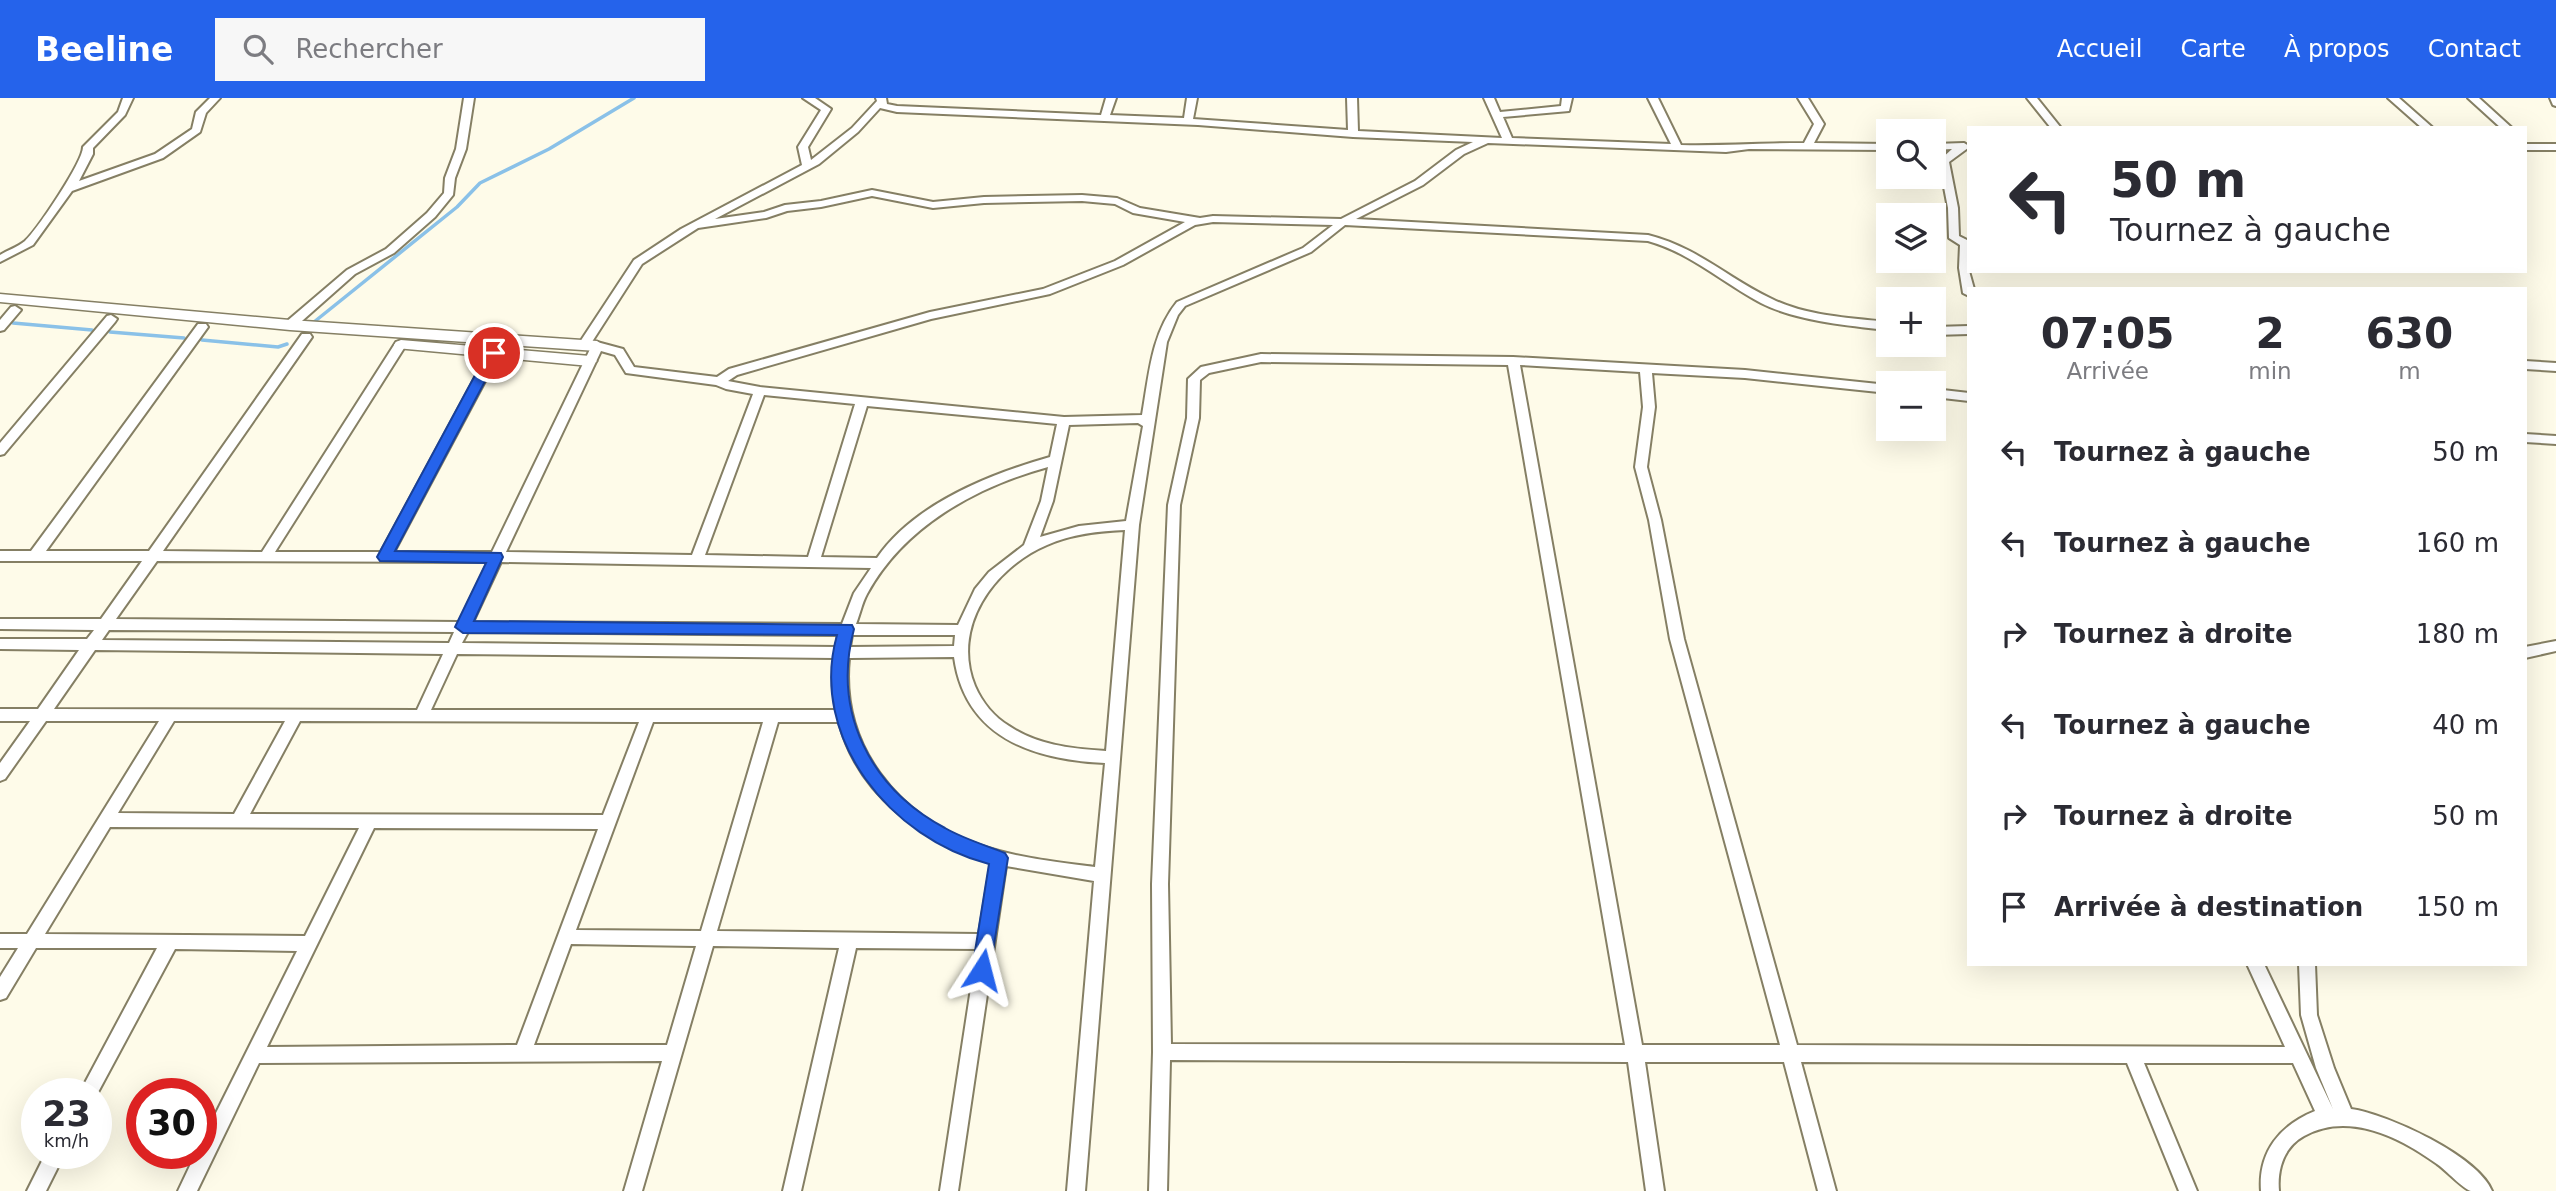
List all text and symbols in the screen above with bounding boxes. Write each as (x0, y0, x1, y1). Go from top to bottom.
search box (215, 18, 705, 81)
text: Beeline (35, 30, 173, 69)
icon: search (239, 30, 277, 68)
text: Rechercher (295, 34, 443, 64)
text: Accueil (2057, 35, 2142, 63)
text: Carte (2180, 35, 2246, 63)
text: À propos (2284, 35, 2390, 63)
text: Contact (2428, 35, 2521, 63)
map controls (1876, 119, 1946, 441)
button: search (1876, 119, 1946, 189)
text: 50 m (2110, 152, 2246, 209)
icon: left (1995, 154, 2086, 245)
button: layers (1876, 203, 1946, 273)
text: Tournez à gauche (2110, 211, 2391, 249)
button: + (1876, 287, 1946, 357)
text: 07:05 (2041, 309, 2175, 358)
text: 2 (2255, 309, 2285, 358)
text: 630 (2366, 309, 2453, 358)
pin (464, 323, 524, 383)
icon: arrive (475, 334, 513, 372)
text: Arrivée (2066, 358, 2149, 384)
text: min (2248, 358, 2292, 384)
text: m (2398, 358, 2421, 384)
button: − (1876, 371, 1946, 441)
icon: left (1995, 433, 2033, 471)
text: Tournez à gauche (2054, 437, 2311, 467)
text: 50 m (2432, 437, 2499, 467)
icon: left (1995, 524, 2033, 562)
text: Tournez à gauche (2054, 528, 2311, 558)
text: 160 m (2416, 528, 2499, 558)
icon: right (1995, 615, 2033, 653)
text: Tournez à droite (2054, 619, 2293, 649)
text: 180 m (2416, 619, 2499, 649)
icon: left (1995, 706, 2033, 744)
text: Tournez à gauche (2054, 710, 2311, 740)
text: 40 m (2432, 710, 2499, 740)
icon: right (1995, 797, 2033, 835)
text: Tournez à droite (2054, 801, 2293, 831)
text: 50 m (2432, 801, 2499, 831)
icon: arrive (1995, 888, 2033, 926)
text: Arrivée à destination (2054, 892, 2363, 922)
text: 150 m (2416, 892, 2499, 922)
position arrow (945, 933, 1019, 1007)
speed limit sign: 30 (126, 1078, 217, 1169)
text: 23 (42, 1094, 91, 1134)
text: km/h (44, 1130, 89, 1151)

